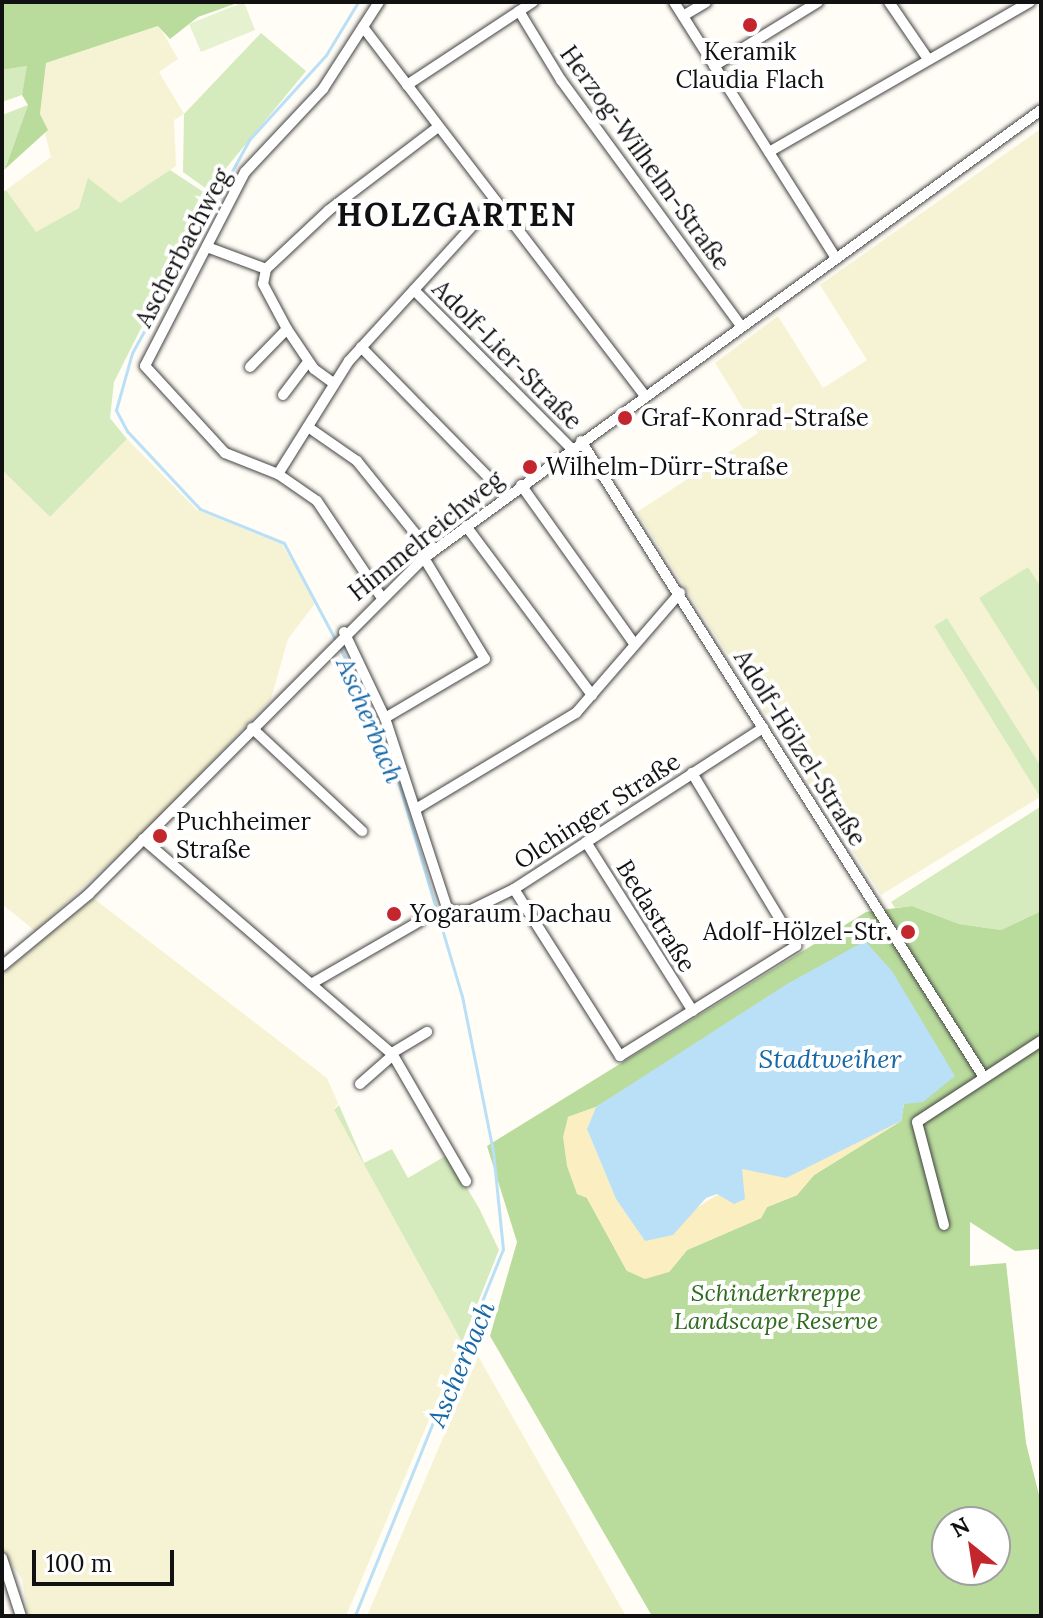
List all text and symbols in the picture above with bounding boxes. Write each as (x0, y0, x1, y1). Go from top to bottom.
marker: Keramik Claudia Flach (741, 16, 759, 34)
place label: Keramik Claudia Flach (676, 38, 824, 94)
street label: Herzog-Wilhelm-Straße (554, 40, 736, 276)
street label: Ascherbachweg (129, 164, 237, 332)
district label: HOLZGARTEN (336, 196, 578, 234)
street label: Adolf-Lier-Straße (426, 274, 588, 436)
place label: Graf-Konrad-Straße (641, 404, 869, 432)
marker: Graf-Konrad-Straße (616, 409, 634, 427)
place label: Wilhelm-Dürr-Straße (546, 453, 788, 481)
marker: Wilhelm-Dürr-Straße (521, 458, 539, 476)
street label: Himmelreichweg (343, 465, 509, 607)
street label: Adolf-Hölzel-Straße (728, 645, 872, 851)
water label: Ascherbach (330, 653, 410, 787)
street label: Olchinger Straße (509, 747, 685, 875)
place label: Puchheimer Straße (176, 808, 311, 864)
marker: Puchheimer Straße (151, 827, 169, 845)
street label: Bedastraße (610, 855, 702, 977)
place label: Yogaraum Dachau (410, 900, 612, 928)
marker: Yogaraum Dachau (385, 905, 403, 923)
place label: Adolf-Hölzel-Str. (703, 918, 892, 946)
marker: Adolf-Hölzel-Str. (899, 923, 917, 941)
water label: Stadtweiher (758, 1043, 902, 1075)
park label: Schinderkreppe Landscape Reserve (674, 1279, 878, 1335)
water label: Ascherbach (421, 1297, 501, 1431)
north arrow (931, 1506, 1011, 1586)
text: N (946, 1511, 974, 1543)
scale bar (36, 1534, 178, 1584)
text: 100 m (46, 1548, 112, 1579)

